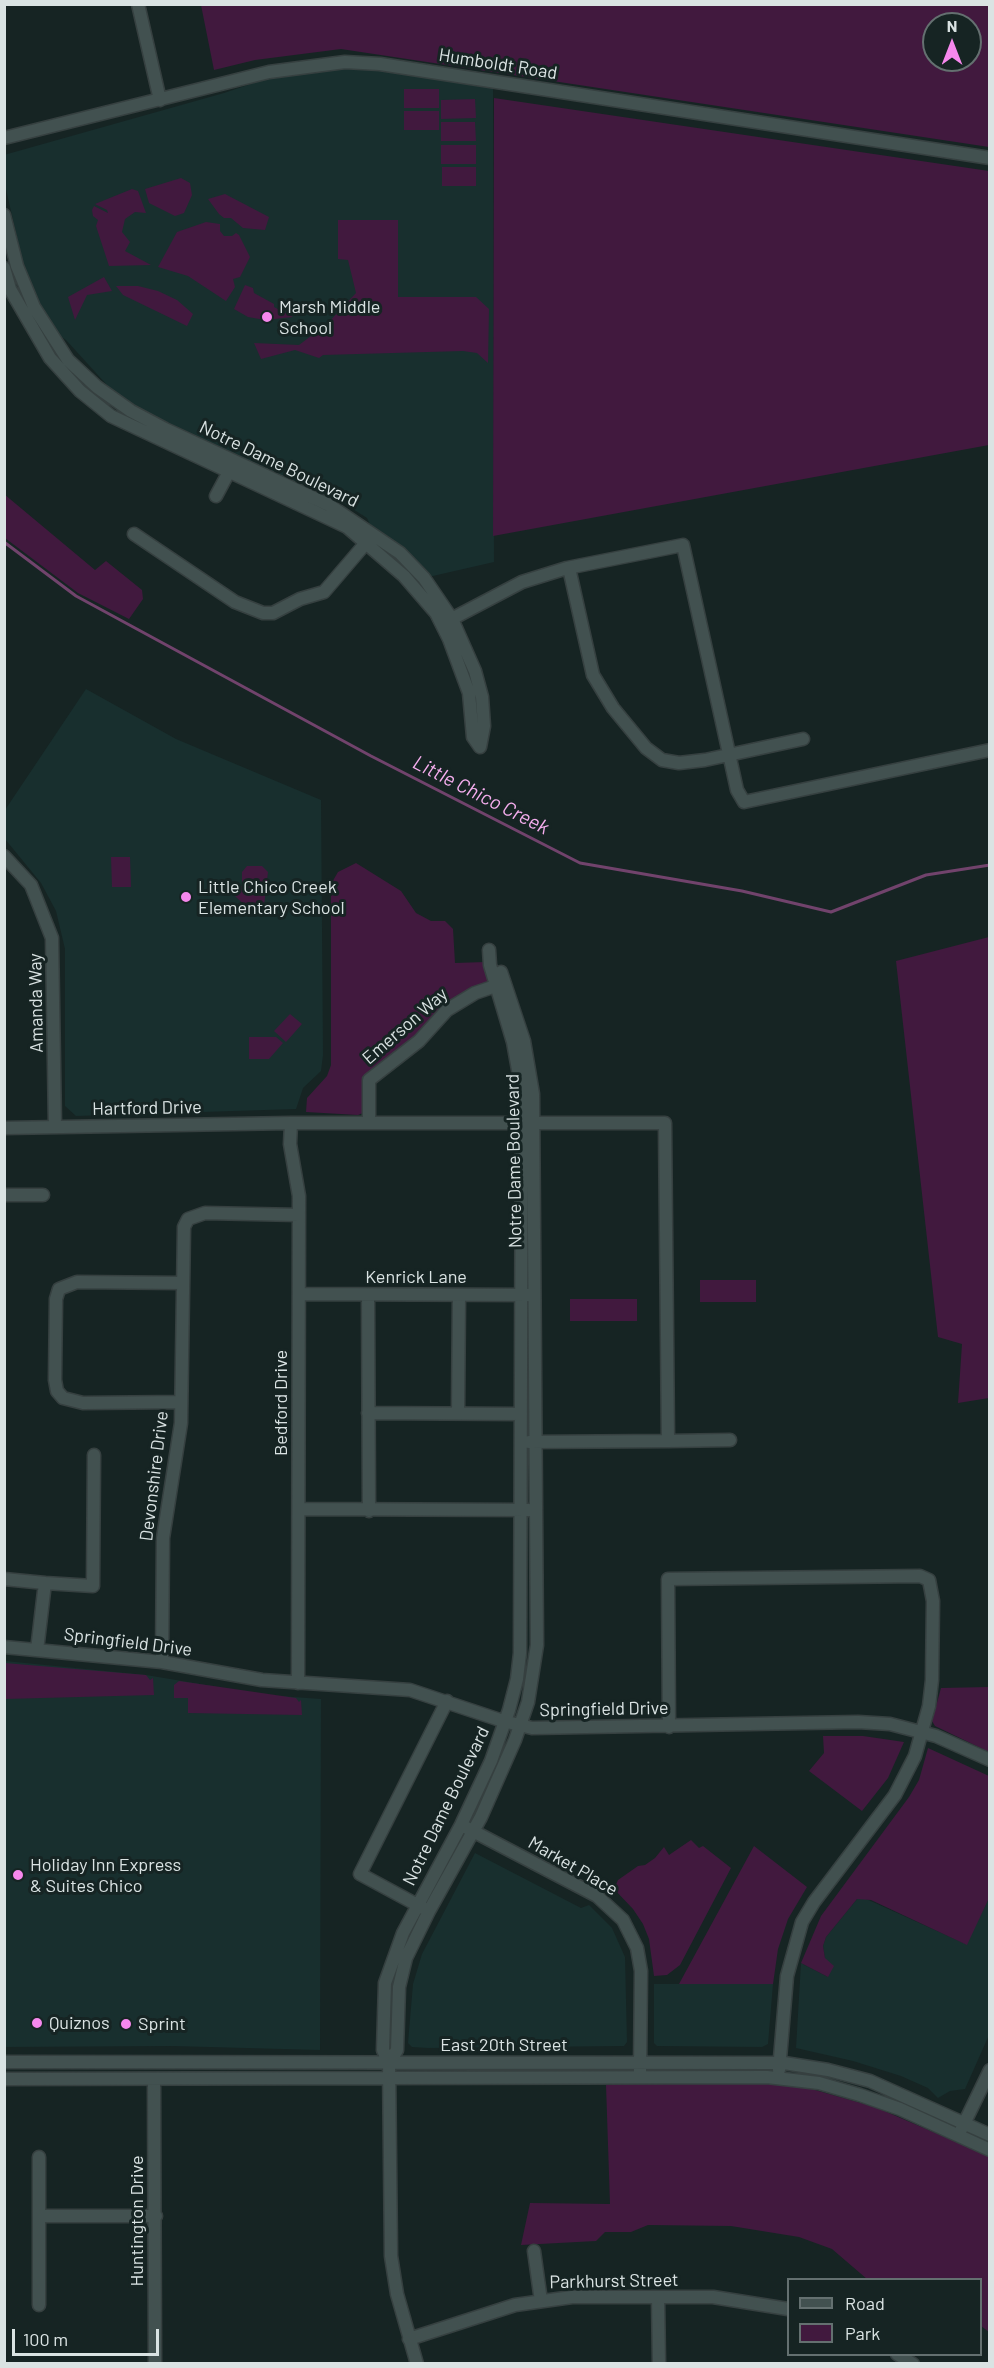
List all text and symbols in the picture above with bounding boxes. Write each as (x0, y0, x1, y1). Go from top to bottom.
north arrow (922, 12, 982, 72)
text: N (947, 16, 957, 35)
street label: Humboldt Road (437, 44, 559, 84)
place label: Marsh Middle School (279, 296, 380, 338)
marker: Marsh Middle School (260, 310, 274, 324)
street label: Notre Dame Boulevard (196, 416, 362, 512)
water label: Little Chico Creek (409, 750, 553, 840)
place label: Little Chico Creek Elementary School (198, 876, 345, 918)
marker: Little Chico Creek Elementary School (179, 890, 193, 904)
street label: Amanda Way (24, 953, 48, 1053)
street label: Emerson Way (358, 983, 452, 1069)
street label: Notre Dame Boulevard (502, 1074, 526, 1248)
street label: Hartford Drive (92, 1096, 202, 1120)
street label: Kenrick Lane (365, 1266, 467, 1288)
street label: Bedford Drive (270, 1350, 292, 1456)
street label: Devonshire Drive (135, 1410, 173, 1542)
street label: Springfield Drive (63, 1623, 193, 1661)
street label: Springfield Drive (539, 1697, 669, 1721)
street label: Notre Dame Boulevard (398, 1723, 494, 1889)
street label: Market Place (524, 1832, 622, 1900)
place label: Holiday Inn Express & Suites Chico (30, 1854, 181, 1896)
marker: Holiday Inn Express & Suites Chico (11, 1868, 25, 1882)
place label: Quiznos (49, 2012, 110, 2034)
place label: Sprint (138, 2013, 186, 2035)
marker: Quiznos (30, 2016, 44, 2030)
marker: Sprint (119, 2017, 133, 2031)
street label: East 20th Street (440, 2034, 568, 2056)
street label: Huntington Drive (126, 2155, 148, 2287)
street label: Parkhurst Street (549, 2269, 679, 2293)
legend (787, 2278, 982, 2356)
text: Road (845, 2292, 885, 2314)
scale bar (15, 2317, 162, 2355)
text: Park (845, 2322, 880, 2344)
text: 100 m (23, 2328, 68, 2350)

